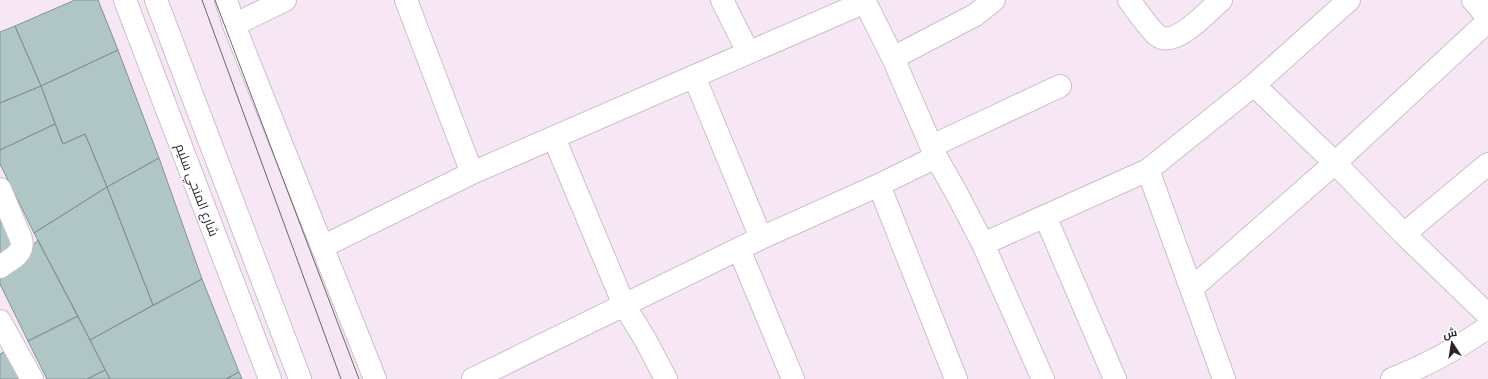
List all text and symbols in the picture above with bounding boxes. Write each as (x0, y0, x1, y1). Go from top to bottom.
street label: شارع المنجي سليم (170, 141, 222, 240)
north arrow (1432, 323, 1472, 363)
text: ش (1442, 325, 1458, 342)

